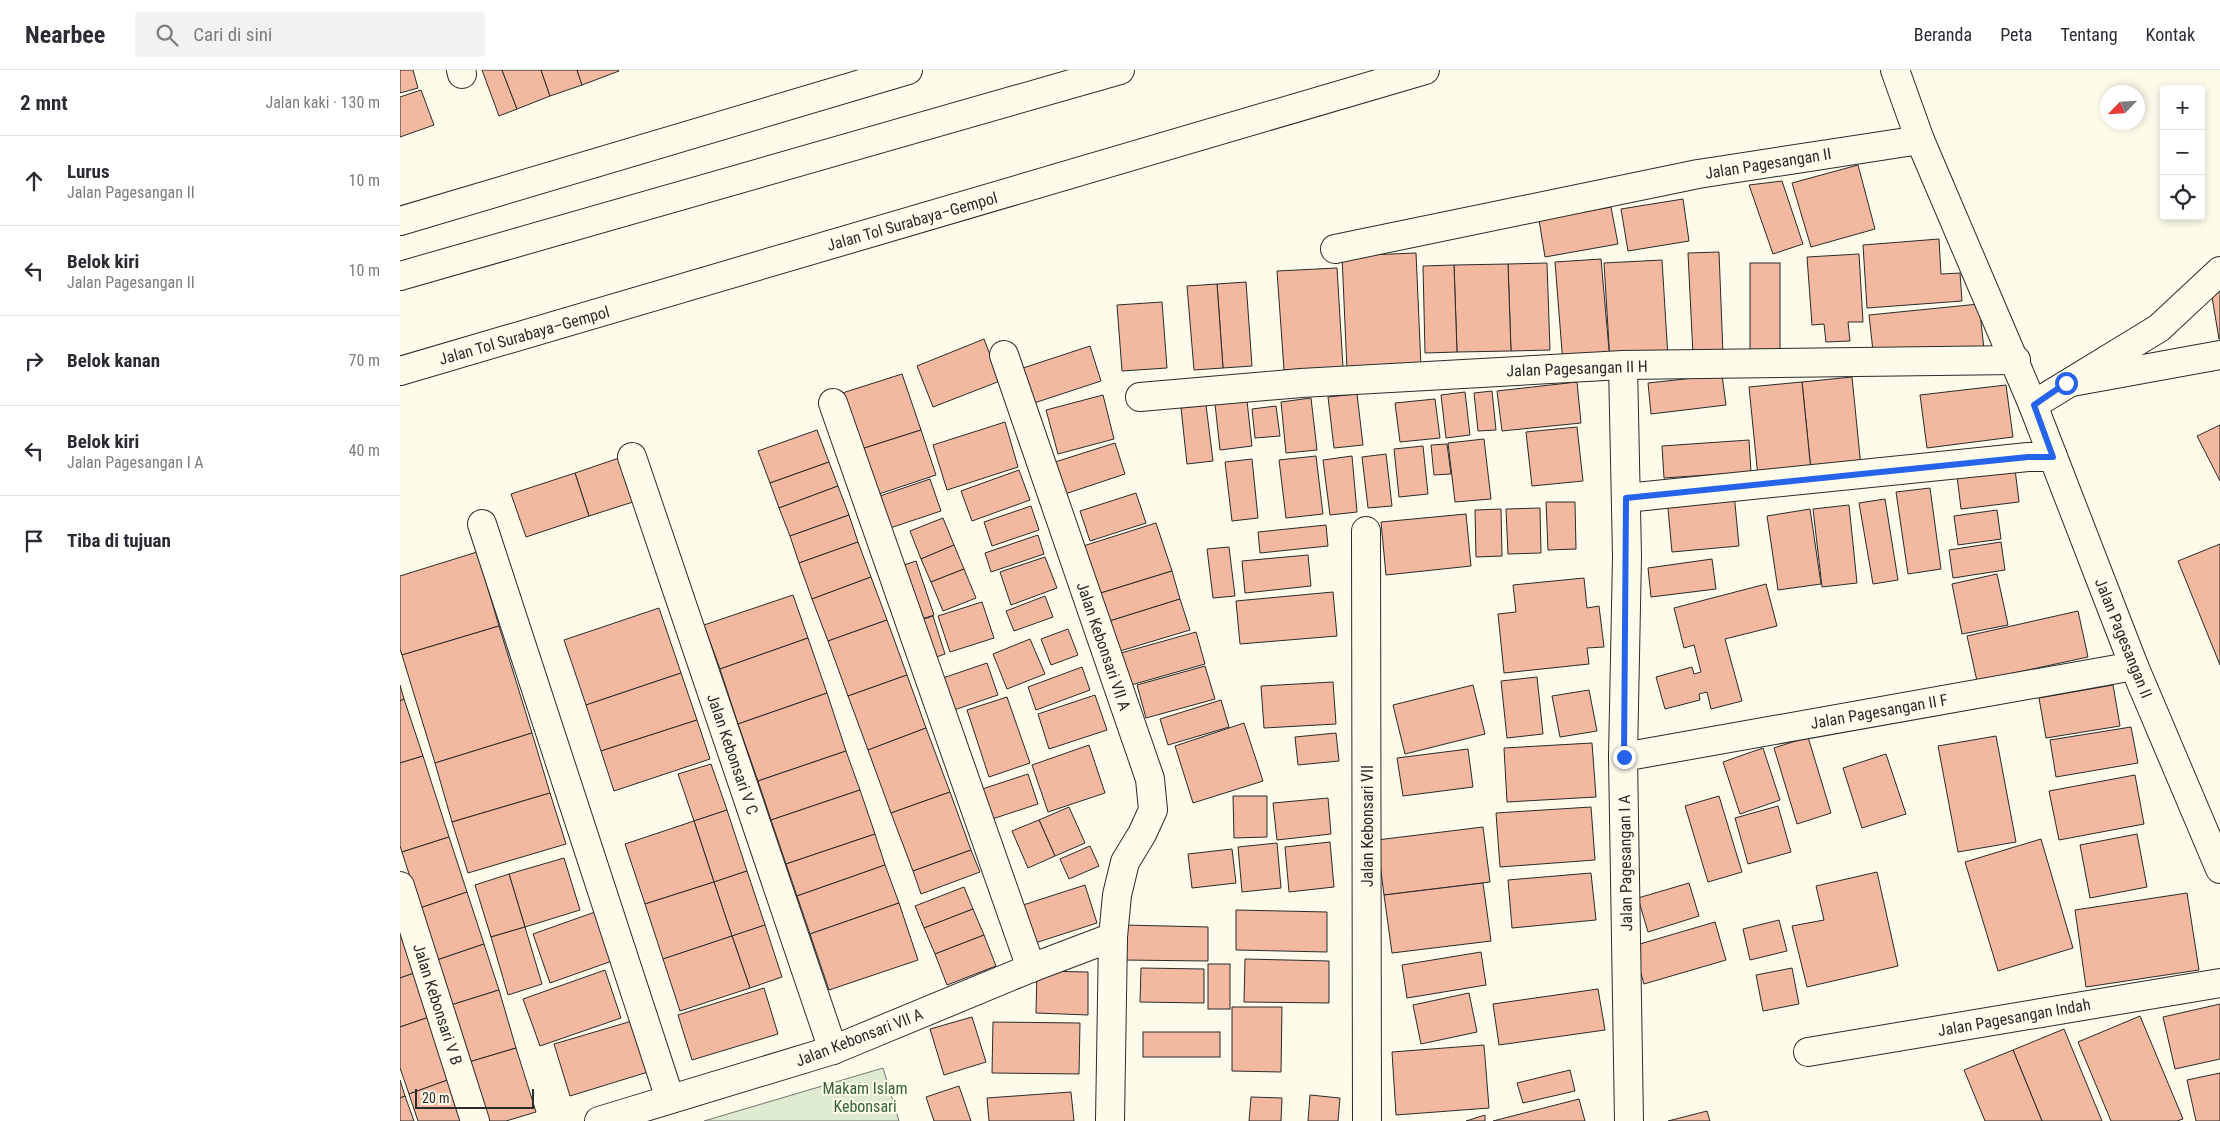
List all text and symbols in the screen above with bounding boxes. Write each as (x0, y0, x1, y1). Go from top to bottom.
search box (135, 12, 485, 57)
text: Nearbee (25, 21, 105, 49)
icon: search (153, 21, 181, 49)
text: Cari di sini (193, 23, 272, 46)
text: Beranda (1914, 24, 1972, 45)
text: Peta (2000, 24, 2032, 45)
text: Tentang (2060, 24, 2118, 45)
text: Kontak (2146, 24, 2195, 45)
north arrow (2100, 85, 2145, 130)
map controls (2160, 85, 2205, 220)
button: + (2160, 85, 2205, 130)
text: 2 mnt (20, 91, 68, 115)
text: Jalan kaki · 130 m (265, 93, 380, 112)
button: − (2160, 130, 2205, 175)
street label: Jalan Pagesangan II (1704, 144, 1833, 183)
text: Lurus (67, 160, 110, 183)
icon: ahead (20, 167, 48, 195)
text: 10 m (348, 171, 380, 190)
button: locate (2160, 175, 2205, 220)
text: Jalan Pagesangan II (67, 183, 195, 202)
street label: Jalan Tol Surabaya–Gempol (825, 188, 1000, 255)
text: Belok kiri (67, 250, 139, 273)
icon: left (20, 257, 48, 285)
text: 10 m (348, 261, 380, 280)
text: Jalan Pagesangan II (67, 273, 195, 292)
street label: Jalan Tol Surabaya–Gempol (437, 302, 612, 369)
icon: right (20, 347, 48, 375)
text: Belok kanan (67, 349, 160, 372)
text: 70 m (348, 351, 380, 370)
street label: Jalan Pagesangan II H (1506, 357, 1648, 380)
route start (2055, 372, 2078, 395)
text: Belok kiri (67, 430, 139, 453)
icon: left (20, 437, 48, 465)
text: 40 m (348, 441, 380, 460)
text: Jalan Pagesangan I A (67, 453, 204, 472)
icon: arrive (20, 527, 48, 555)
text: Tiba di tujuan (67, 529, 171, 552)
street label: Jalan Pagesangan II (2091, 575, 2156, 701)
street label: Jalan Kebonsari VII A (1073, 579, 1134, 713)
street label: Jalan Pagesangan II F (1809, 690, 1950, 733)
street label: Jalan Kebonsari V C (703, 691, 762, 817)
route end (1613, 746, 1636, 769)
street label: Jalan Kebonsari VII (1358, 765, 1377, 887)
street label: Jalan Pagesangan I A (1615, 795, 1636, 931)
street label: Jalan Kebonsari V B (409, 941, 466, 1067)
street label: Jalan Pagesangan Indah (1936, 995, 2092, 1040)
street label: Jalan Kebonsari VII A (793, 1004, 926, 1071)
park label: Makam Islam Kebonsari (822, 1079, 908, 1116)
scale bar (415, 1086, 534, 1109)
text: 20 m (422, 1090, 450, 1106)

